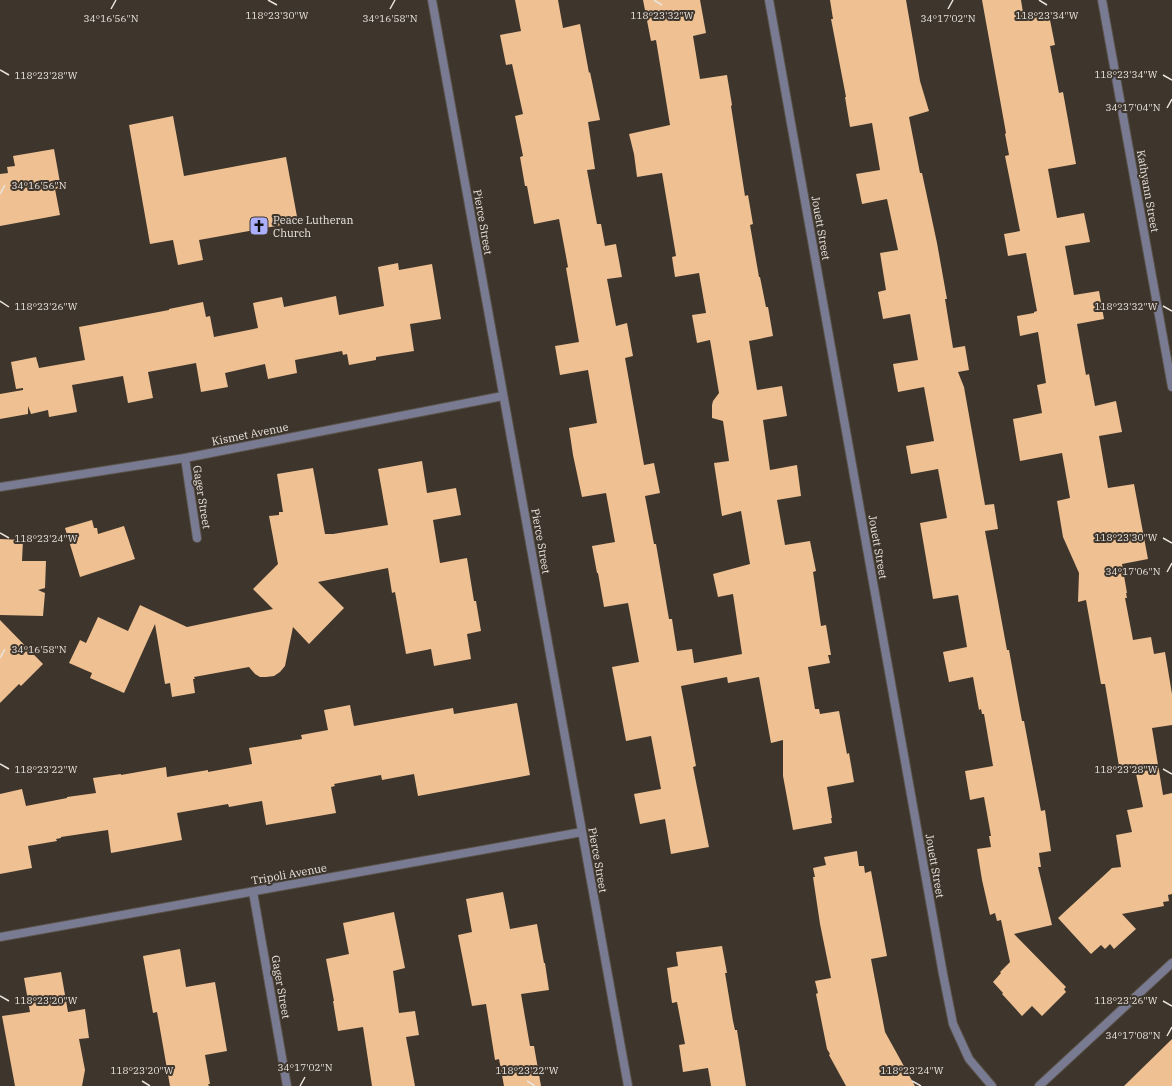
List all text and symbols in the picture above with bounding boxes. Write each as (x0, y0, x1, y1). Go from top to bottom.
text: 118°23'30"W (245, 9, 309, 22)
text: 118°23'32"W (630, 9, 694, 22)
text: 118°23'34"W (1015, 9, 1079, 22)
text: 34°16'56"N (84, 12, 139, 25)
text: 34°16'58"N (363, 12, 418, 25)
text: 34°17'02"N (921, 12, 976, 25)
text: 118°23'34"W (1094, 68, 1158, 81)
text: 118°23'28"W (14, 69, 78, 82)
text: 34°17'04"N (1106, 101, 1161, 114)
street label: Kathyann Street (1134, 149, 1162, 233)
text: 34°16'56"N (12, 179, 67, 192)
street label: Pierce Street (470, 188, 496, 256)
street label: Jouett Street (808, 195, 834, 261)
place label: Peace Lutheran Church (273, 213, 353, 240)
church icon: Peace Lutheran Church (248, 215, 270, 237)
text: 118°23'26"W (14, 300, 78, 313)
text: 118°23'32"W (1094, 300, 1158, 313)
street label: Kismet Avenue (210, 420, 290, 448)
street label: Gager Street (190, 464, 214, 530)
street label: Pierce Street (528, 507, 554, 575)
street label: Jouett Street (865, 514, 891, 580)
text: 118°23'30"W (1094, 531, 1158, 544)
text: 118°23'24"W (14, 532, 78, 545)
text: 34°17'06"N (1106, 565, 1161, 578)
text: 34°16'58"N (12, 643, 67, 656)
text: 118°23'22"W (14, 763, 78, 776)
text: 118°23'28"W (1094, 763, 1158, 776)
street label: Pierce Street (585, 826, 611, 894)
street label: Jouett Street (922, 833, 948, 899)
street label: Tripoli Avenue (250, 860, 328, 888)
street label: Gager Street (269, 954, 293, 1020)
text: 118°23'20"W (14, 994, 78, 1007)
text: 118°23'26"W (1094, 994, 1158, 1007)
text: 34°17'08"N (1106, 1029, 1161, 1042)
text: 34°17'02"N (278, 1061, 333, 1074)
text: 118°23'20"W (110, 1064, 174, 1077)
text: 118°23'22"W (495, 1064, 559, 1077)
text: 118°23'24"W (880, 1064, 944, 1077)

